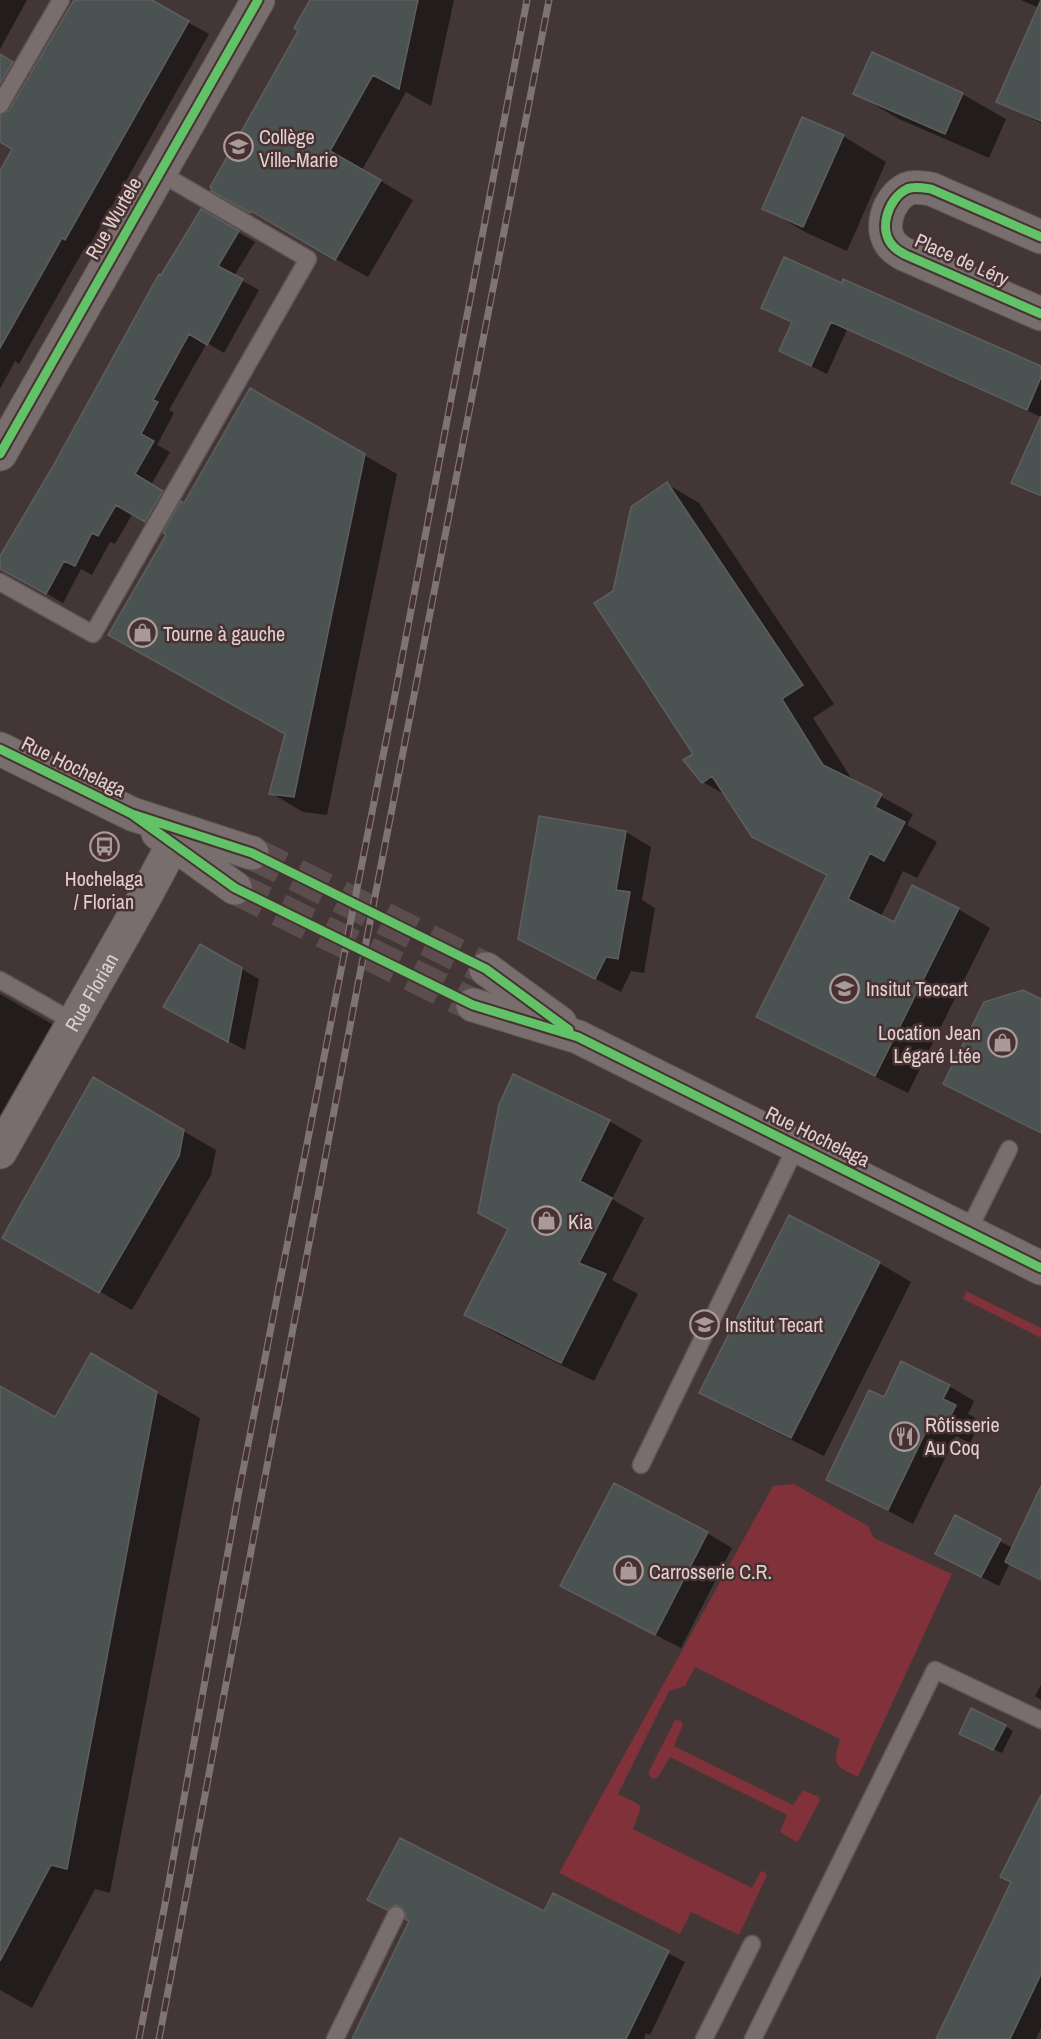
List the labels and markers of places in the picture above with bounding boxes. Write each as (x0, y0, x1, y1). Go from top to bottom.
place label: Collège Ville-Marie (259, 123, 338, 173)
school or university icon: Collège Ville-Marie (222, 131, 254, 163)
shop icon: Tourne à gauche (126, 617, 158, 649)
place label: Tourne à gauche (163, 620, 285, 647)
bus stop icon: Hochelaga / Florian (88, 831, 120, 863)
place label: Hochelaga / Florian (65, 865, 143, 915)
school or university icon: Insitut Teccart (829, 972, 861, 1004)
place label: Insitut Teccart (866, 975, 968, 1002)
place label: Location Jean Légaré Ltée (878, 1019, 981, 1069)
shop icon: Location Jean Légaré Ltée (986, 1027, 1018, 1059)
shop icon: Kia (531, 1205, 563, 1237)
place label: Kia (568, 1208, 593, 1235)
school or university icon: Institut Tecart (688, 1308, 720, 1340)
place label: Institut Tecart (725, 1311, 824, 1338)
place label: Rôtisserie Au Coq (924, 1411, 1000, 1461)
restaurant icon: Rôtisserie Au Coq (888, 1420, 920, 1452)
shop icon: Carrosserie C.R. (612, 1555, 644, 1587)
place label: Carrosserie C.R. (649, 1558, 772, 1585)

